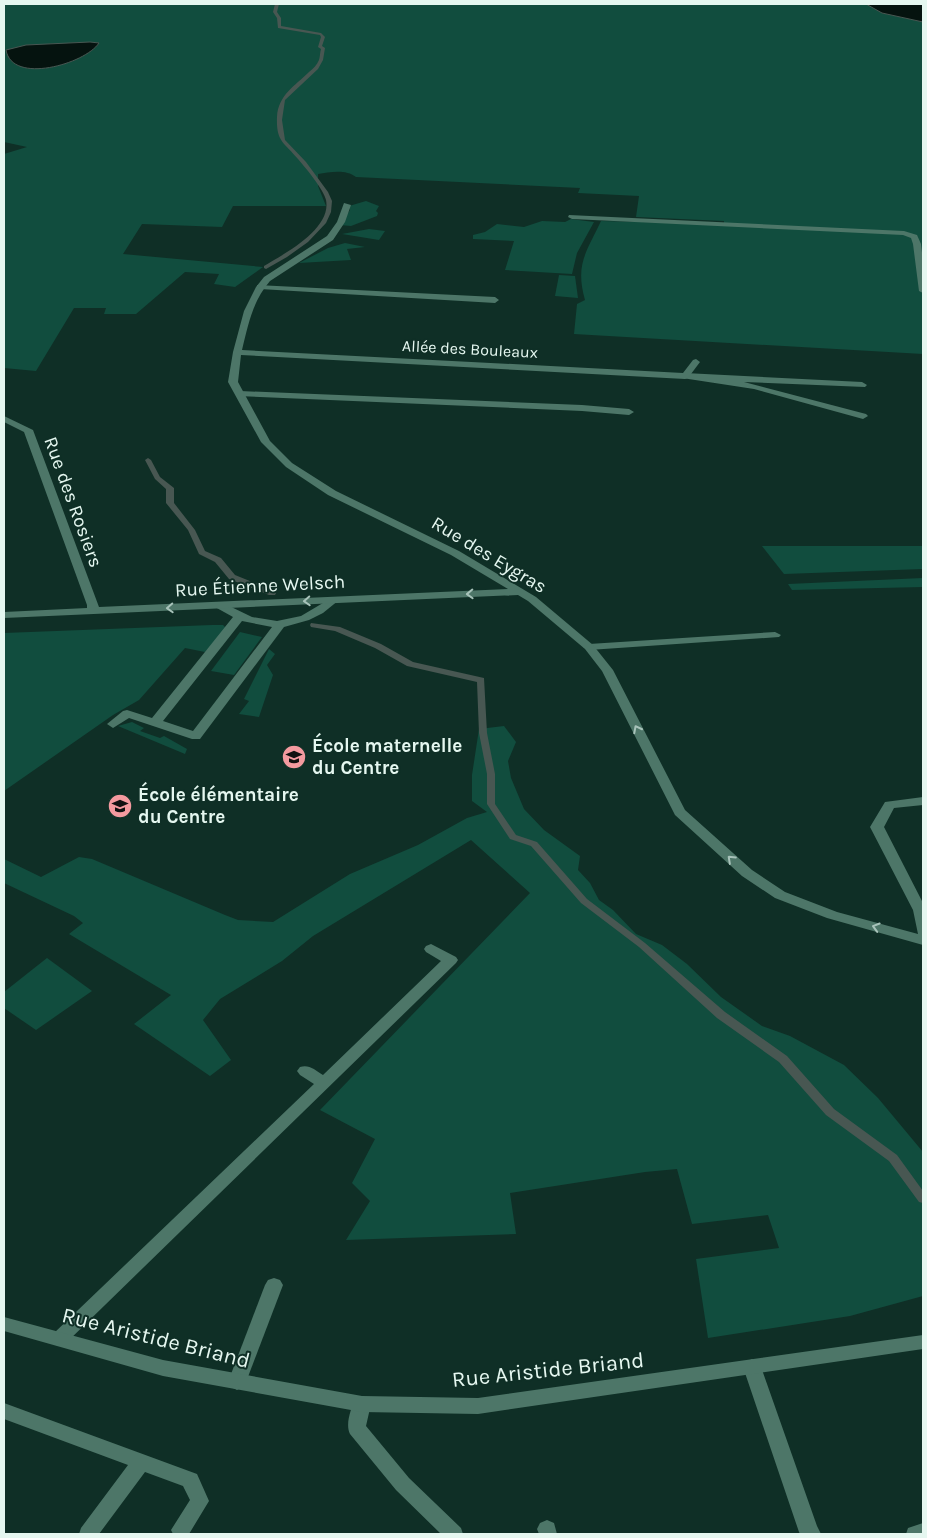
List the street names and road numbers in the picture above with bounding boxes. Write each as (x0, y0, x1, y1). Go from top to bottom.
street label: Allée des Bouleaux (402, 336, 538, 362)
street label: Rue des Rosiers (39, 434, 107, 570)
street label: Rue des Eygras (427, 512, 551, 598)
street label: Rue Étienne Welsch (174, 570, 346, 601)
street label: Rue Aristide Briand (59, 1302, 253, 1374)
street label: Rue Aristide Briand (451, 1347, 645, 1393)

